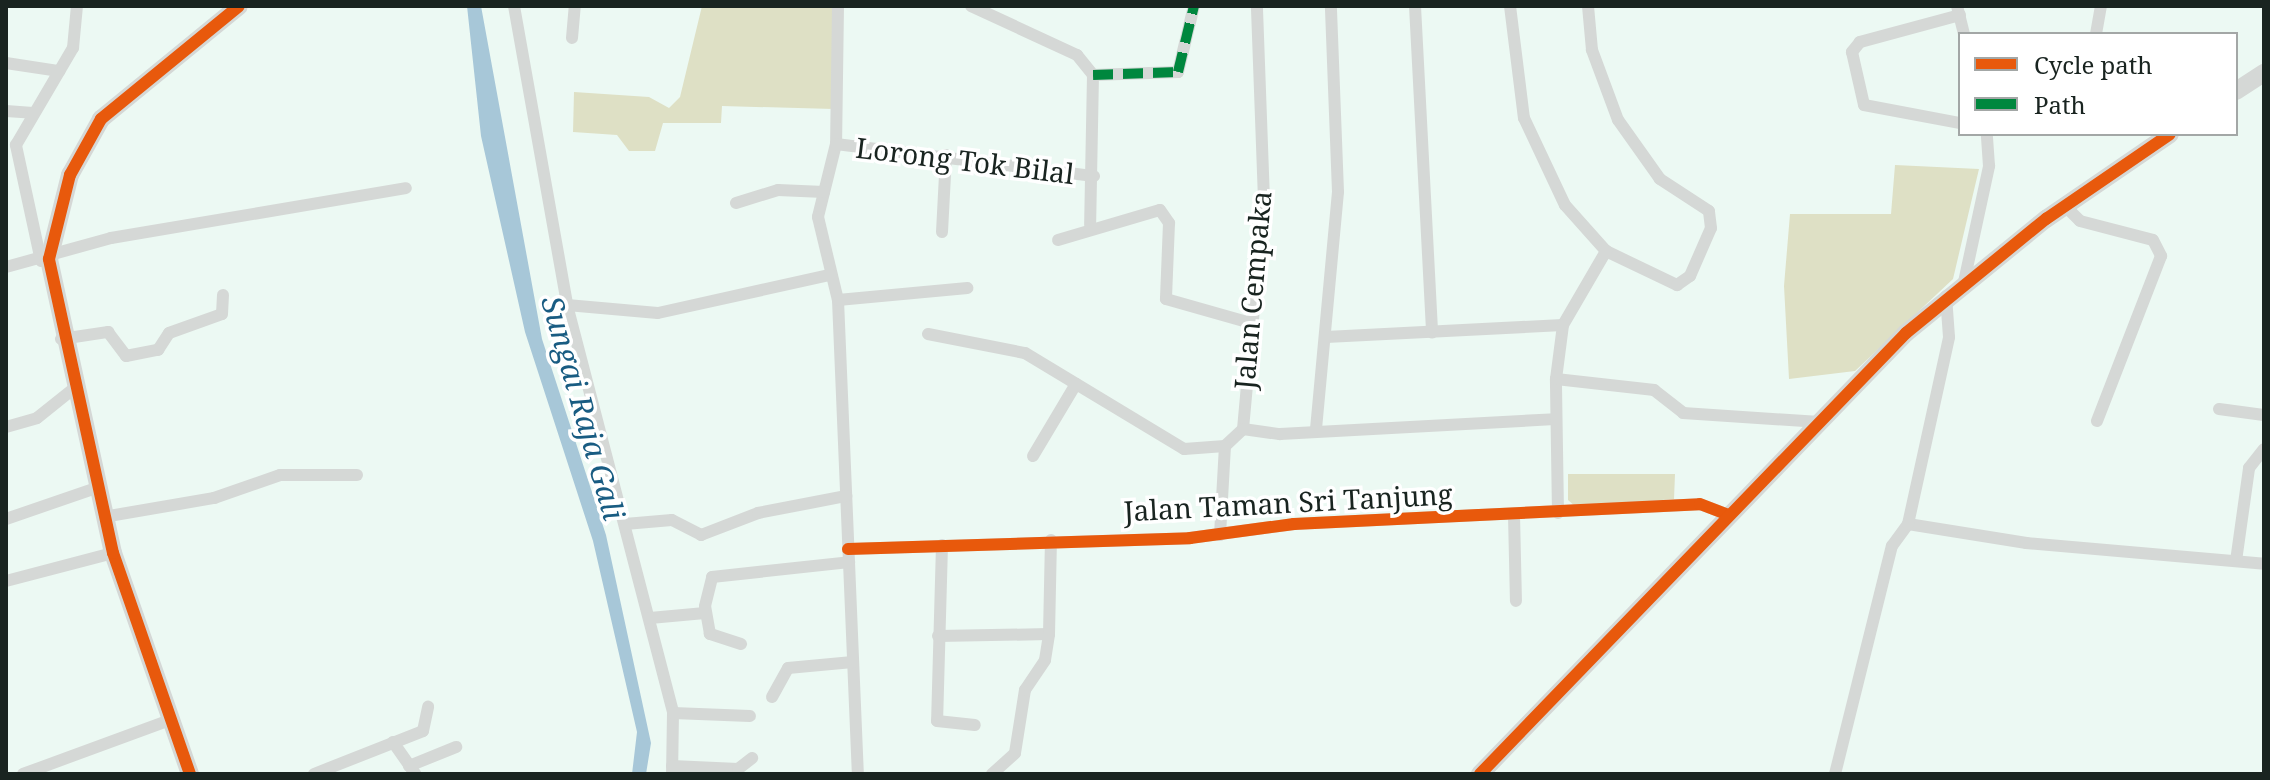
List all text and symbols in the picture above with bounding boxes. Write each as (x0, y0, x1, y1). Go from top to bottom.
legend (1958, 32, 2238, 136)
text: Cycle path (2034, 48, 2153, 81)
text: Path (2034, 88, 2086, 121)
street label: Lorong Tok Bilal (854, 130, 1076, 190)
street label: Jalan Cempaka (1227, 189, 1277, 391)
water label: Sungai Raja Gali (534, 292, 632, 524)
street label: Jalan Taman Sri Tanjung (1123, 477, 1453, 527)

